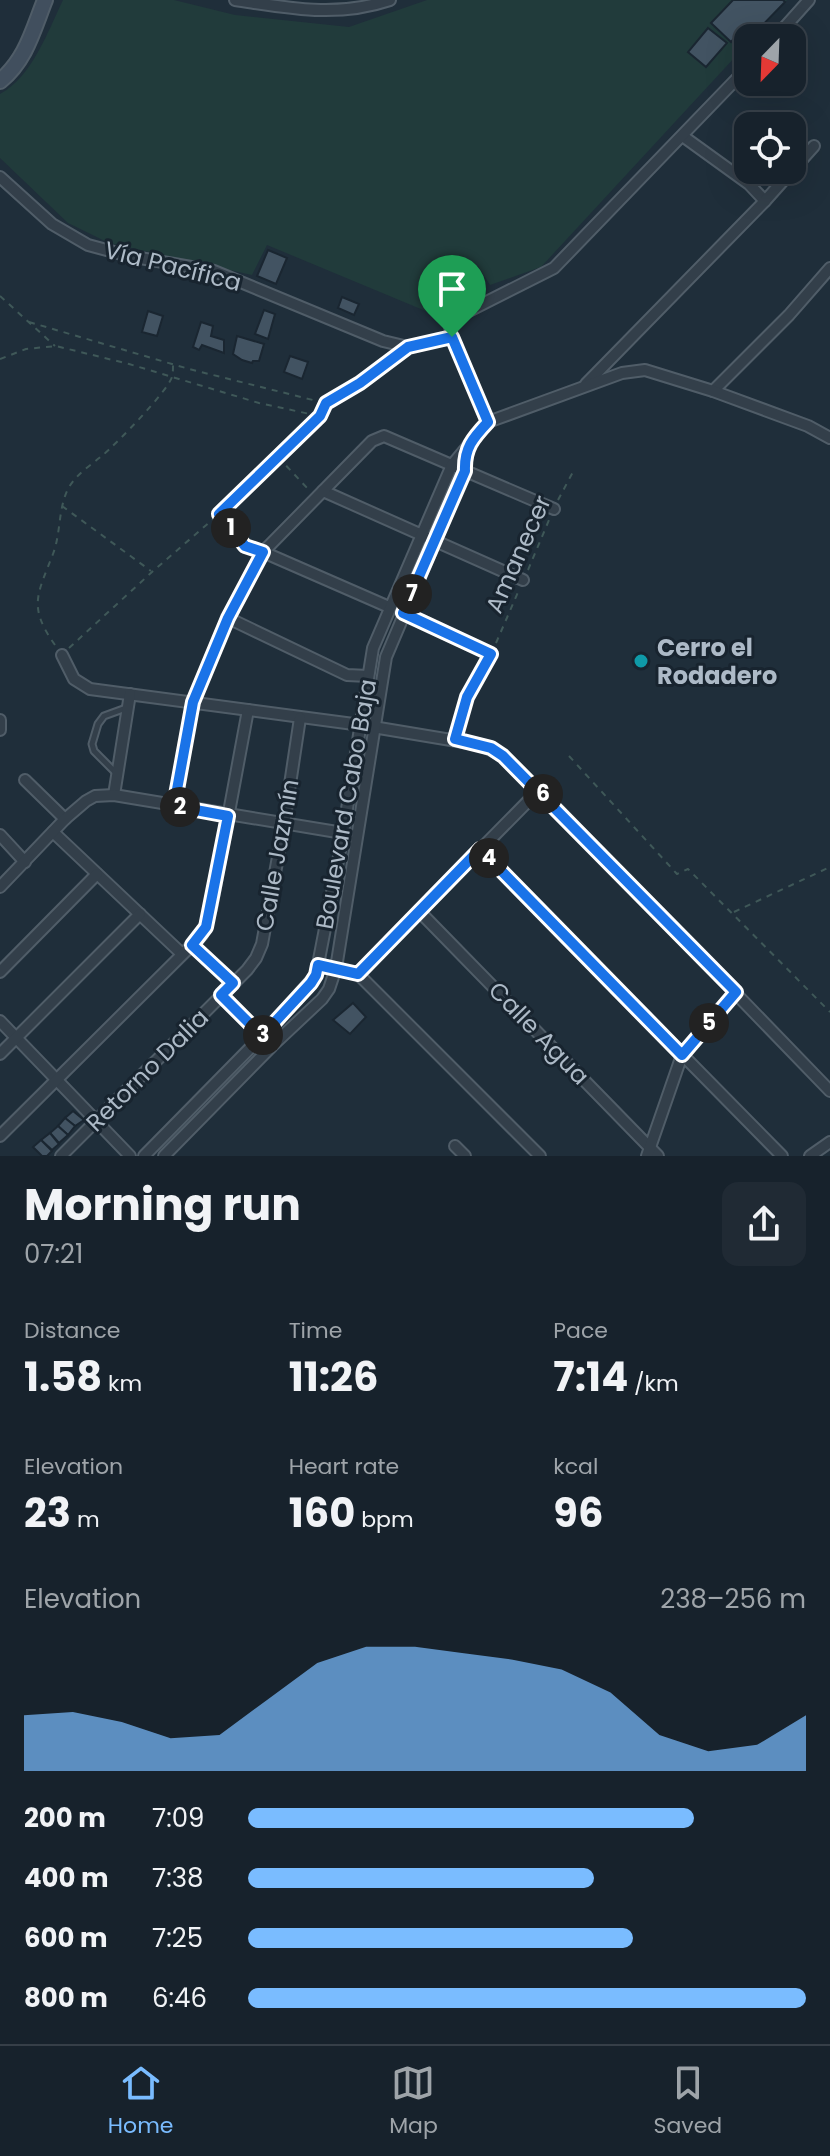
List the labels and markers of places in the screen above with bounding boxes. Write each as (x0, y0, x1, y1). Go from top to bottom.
pin (418, 255, 486, 337)
pin: 1 (211, 508, 251, 548)
pin: 7 (392, 574, 432, 614)
place label: Cerro el Rodadero (657, 631, 777, 692)
marker: Cerro el Rodadero (632, 652, 650, 670)
pin: 6 (523, 774, 563, 814)
pin: 2 (160, 787, 200, 827)
pin: 4 (469, 838, 509, 878)
pin: 5 (689, 1003, 729, 1043)
pin: 3 (243, 1015, 283, 1055)

